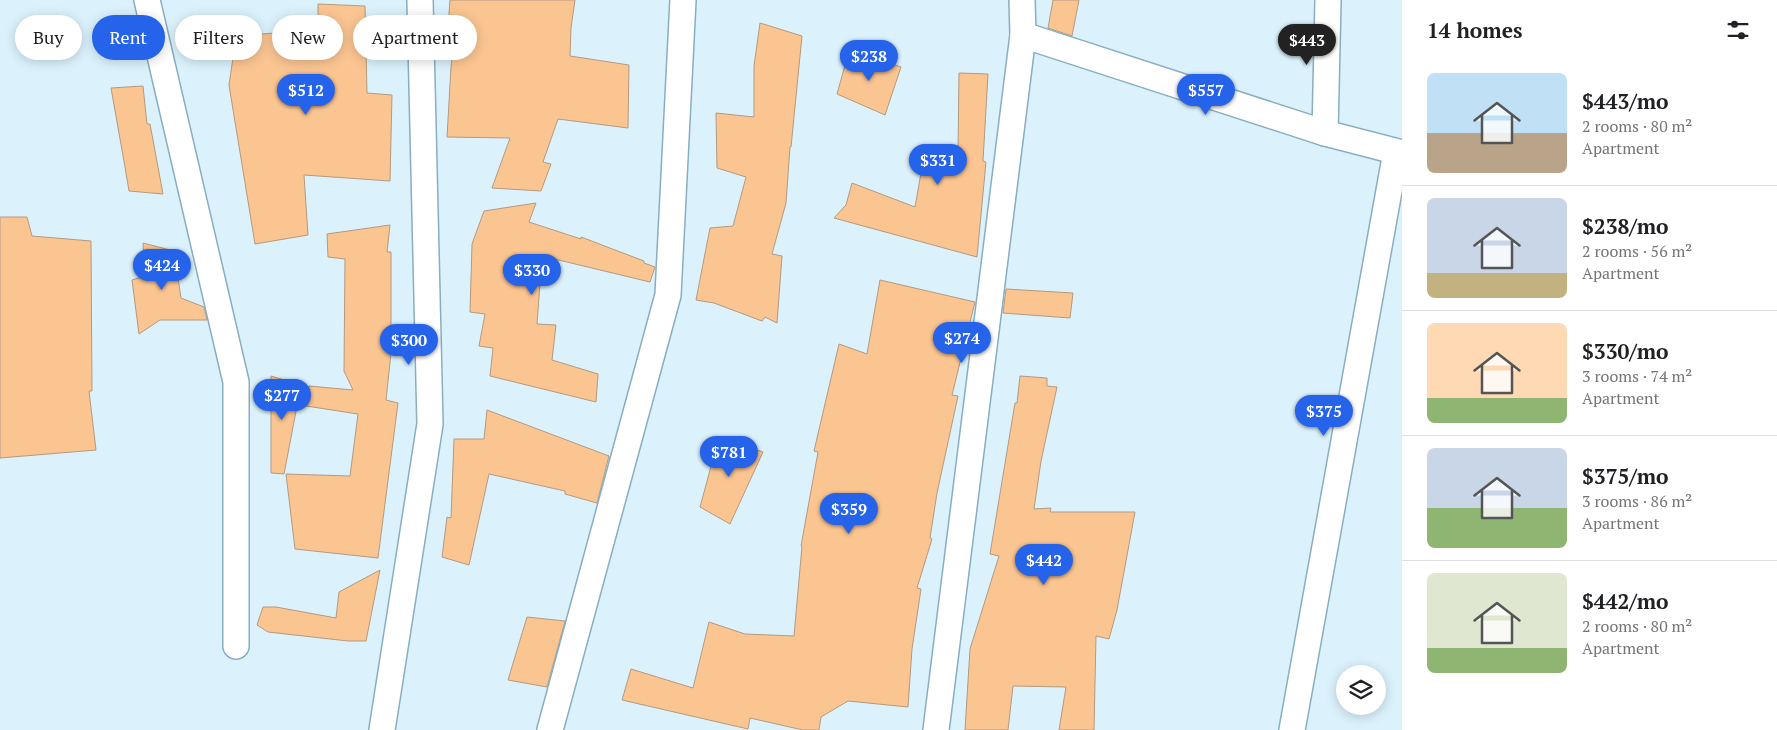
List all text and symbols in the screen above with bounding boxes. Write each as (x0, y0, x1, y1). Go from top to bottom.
chip: Buy (15, 15, 82, 60)
chip: Rent (92, 15, 165, 60)
chip: Filters (175, 15, 262, 60)
chip: New (272, 15, 343, 60)
chip: Apartment (353, 15, 477, 60)
text: 14 homes (1427, 16, 1523, 44)
icon: filters (1724, 16, 1752, 44)
pin: $443 (1277, 23, 1337, 66)
text: $443 (1289, 29, 1325, 51)
pin: $238 (839, 39, 899, 82)
text: $238 (851, 45, 887, 67)
pin: $512 (276, 74, 336, 116)
pin: $557 (1176, 74, 1236, 116)
text: $512 (288, 79, 324, 101)
text: $557 (1188, 79, 1224, 101)
text: $443/mo (1582, 87, 1669, 115)
icon: home (1467, 93, 1527, 153)
text: 2 rooms · 80 m² (1582, 115, 1692, 137)
text: Apartment (1582, 137, 1659, 159)
pin: $331 (908, 144, 968, 186)
text: $331 (920, 149, 956, 171)
text: $238/mo (1582, 212, 1669, 240)
icon: home (1467, 218, 1527, 278)
text: 2 rooms · 56 m² (1582, 240, 1692, 262)
pin: $424 (132, 248, 192, 291)
text: $424 (144, 254, 180, 276)
pin: $330 (502, 254, 562, 296)
text: $330 (514, 259, 550, 281)
text: Apartment (1582, 262, 1659, 284)
pin: $274 (932, 322, 992, 364)
pin: $300 (379, 324, 439, 366)
text: $274 (944, 327, 980, 349)
text: $300 (391, 329, 427, 351)
text: $330/mo (1582, 337, 1669, 365)
icon: home (1467, 343, 1527, 403)
text: 3 rooms · 74 m² (1582, 365, 1692, 387)
pin: $277 (252, 378, 312, 421)
text: $277 (264, 384, 300, 406)
text: Apartment (1582, 387, 1659, 409)
pin: $375 (1294, 394, 1354, 437)
text: $375 (1306, 400, 1342, 422)
pin: $781 (699, 436, 759, 478)
text: $781 (711, 441, 747, 463)
text: $375/mo (1582, 462, 1669, 490)
icon: home (1467, 468, 1527, 528)
text: 3 rooms · 86 m² (1582, 490, 1692, 512)
pin: $359 (819, 492, 879, 535)
text: $359 (831, 498, 867, 520)
text: Apartment (1582, 512, 1659, 534)
pin: $442 (1014, 544, 1074, 586)
text: $442 (1026, 549, 1062, 571)
text: $442/mo (1582, 587, 1669, 615)
icon: home (1467, 593, 1527, 653)
text: 2 rooms · 80 m² (1582, 615, 1692, 637)
text: Apartment (1582, 637, 1659, 659)
map controls (1336, 665, 1386, 715)
button: layers (1336, 665, 1386, 715)

